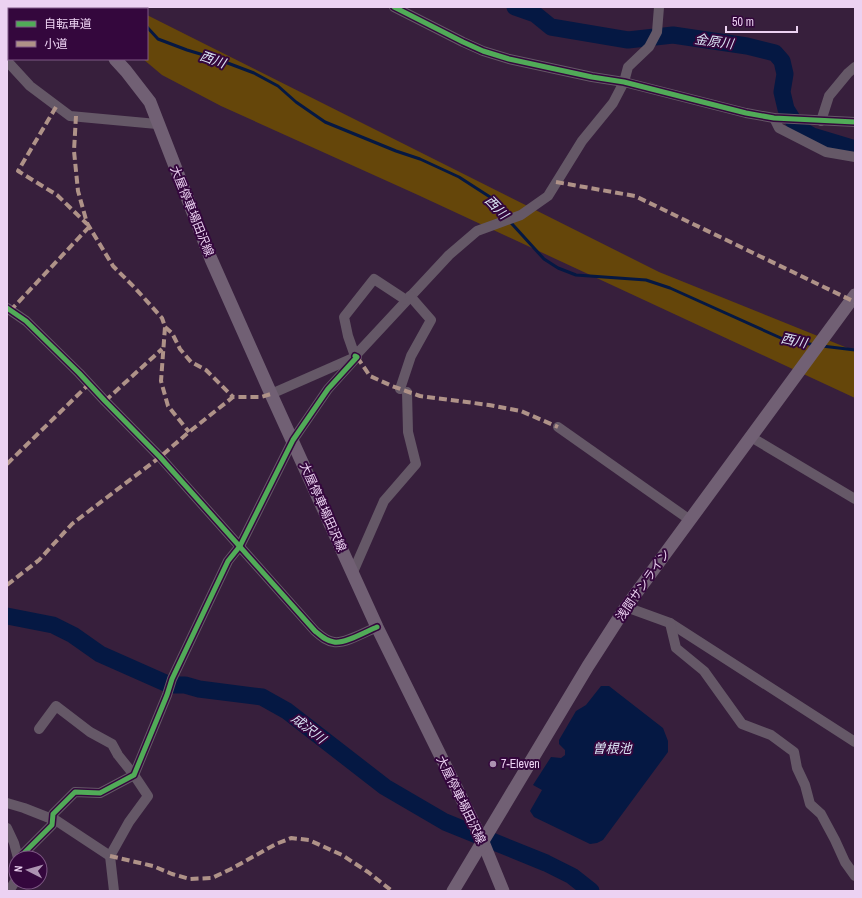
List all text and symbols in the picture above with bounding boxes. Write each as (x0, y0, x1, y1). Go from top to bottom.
legend (8, 8, 148, 60)
scale bar (726, 8, 797, 34)
text: 50 m (732, 14, 754, 30)
text: 自転車道 (44, 16, 92, 32)
water label: 金原川 (693, 30, 736, 53)
text: 小道 (44, 36, 68, 52)
water label: 西川 (198, 47, 230, 72)
street label: 大屋停車場田沢線 (167, 163, 217, 259)
water label: 西川 (481, 192, 513, 224)
water label: 西川 (779, 329, 810, 352)
street label: 大屋停車場田沢線 (296, 460, 350, 554)
street label: 浅間サンライン (612, 546, 674, 624)
water label: 成沢川 (288, 710, 331, 748)
water label: 曽根池 (592, 740, 633, 757)
street label: 大屋停車場田沢線 (433, 753, 489, 847)
place label: 7-Eleven (501, 756, 540, 772)
marker: 7-Eleven (488, 759, 498, 769)
north arrow (8, 850, 48, 890)
text: N (11, 865, 25, 873)

